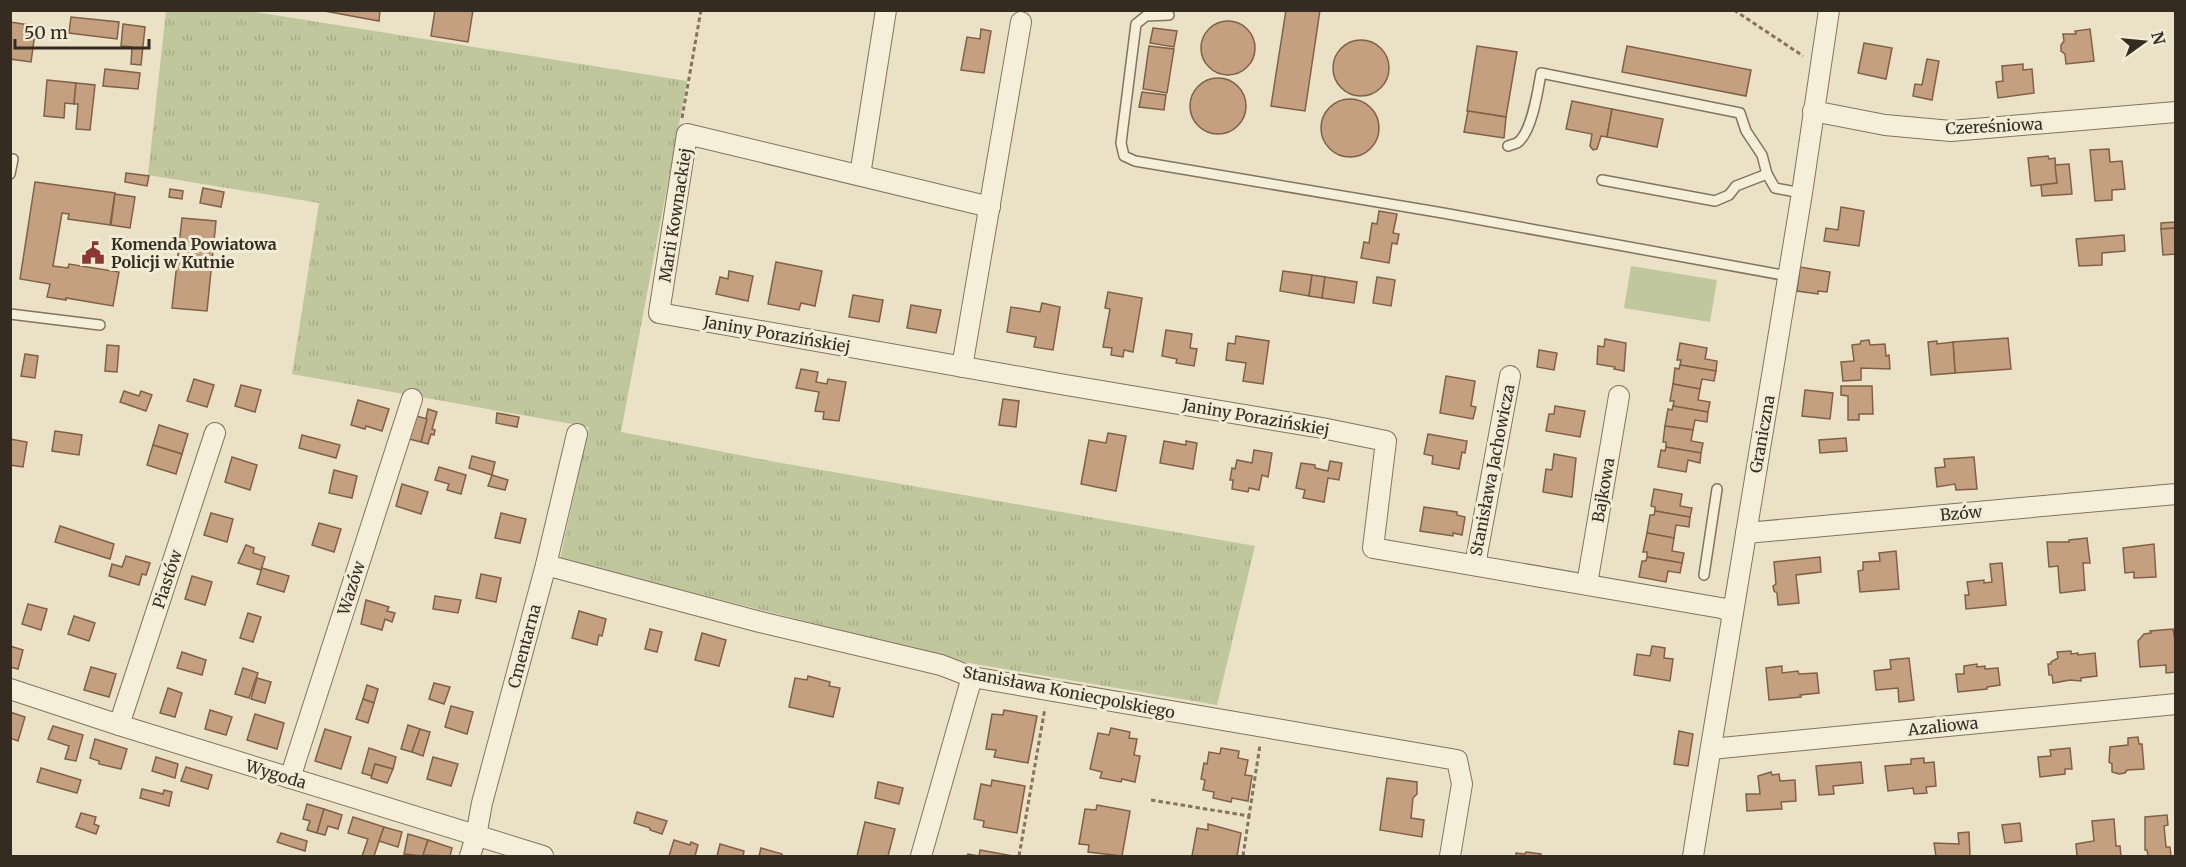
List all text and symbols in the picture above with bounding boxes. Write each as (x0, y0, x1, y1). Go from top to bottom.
scale bar (15, 12, 148, 50)
north arrow (2114, 12, 2174, 72)
text: 50 m (24, 21, 68, 44)
text: N (2147, 29, 2170, 47)
street label: Czereśniowa (1945, 113, 2044, 139)
street label: Marii Kownackiej (654, 146, 696, 284)
place label: Komenda Powiatowa Policji w Kutnie (111, 234, 277, 272)
public building icon: Komenda Powiatowa Policji w Kutnie (80, 240, 106, 266)
street label: Janiny Porazińskiej (701, 311, 852, 357)
street label: Stanisława Jachowicza (1466, 382, 1519, 557)
street label: Graniczna (1745, 393, 1779, 475)
street label: Janiny Porazińskiej (1180, 394, 1331, 440)
street label: Bajkowa (1587, 456, 1619, 524)
street label: Bzów (1939, 501, 1983, 525)
street label: Piastów (148, 547, 186, 611)
street label: Wazów (333, 558, 369, 618)
street label: Cmentarna (503, 601, 545, 690)
street label: Stanisława Koniecpolskiego (961, 662, 1177, 722)
street label: Azaliowa (1906, 712, 1980, 740)
street label: Wygoda (242, 755, 309, 793)

